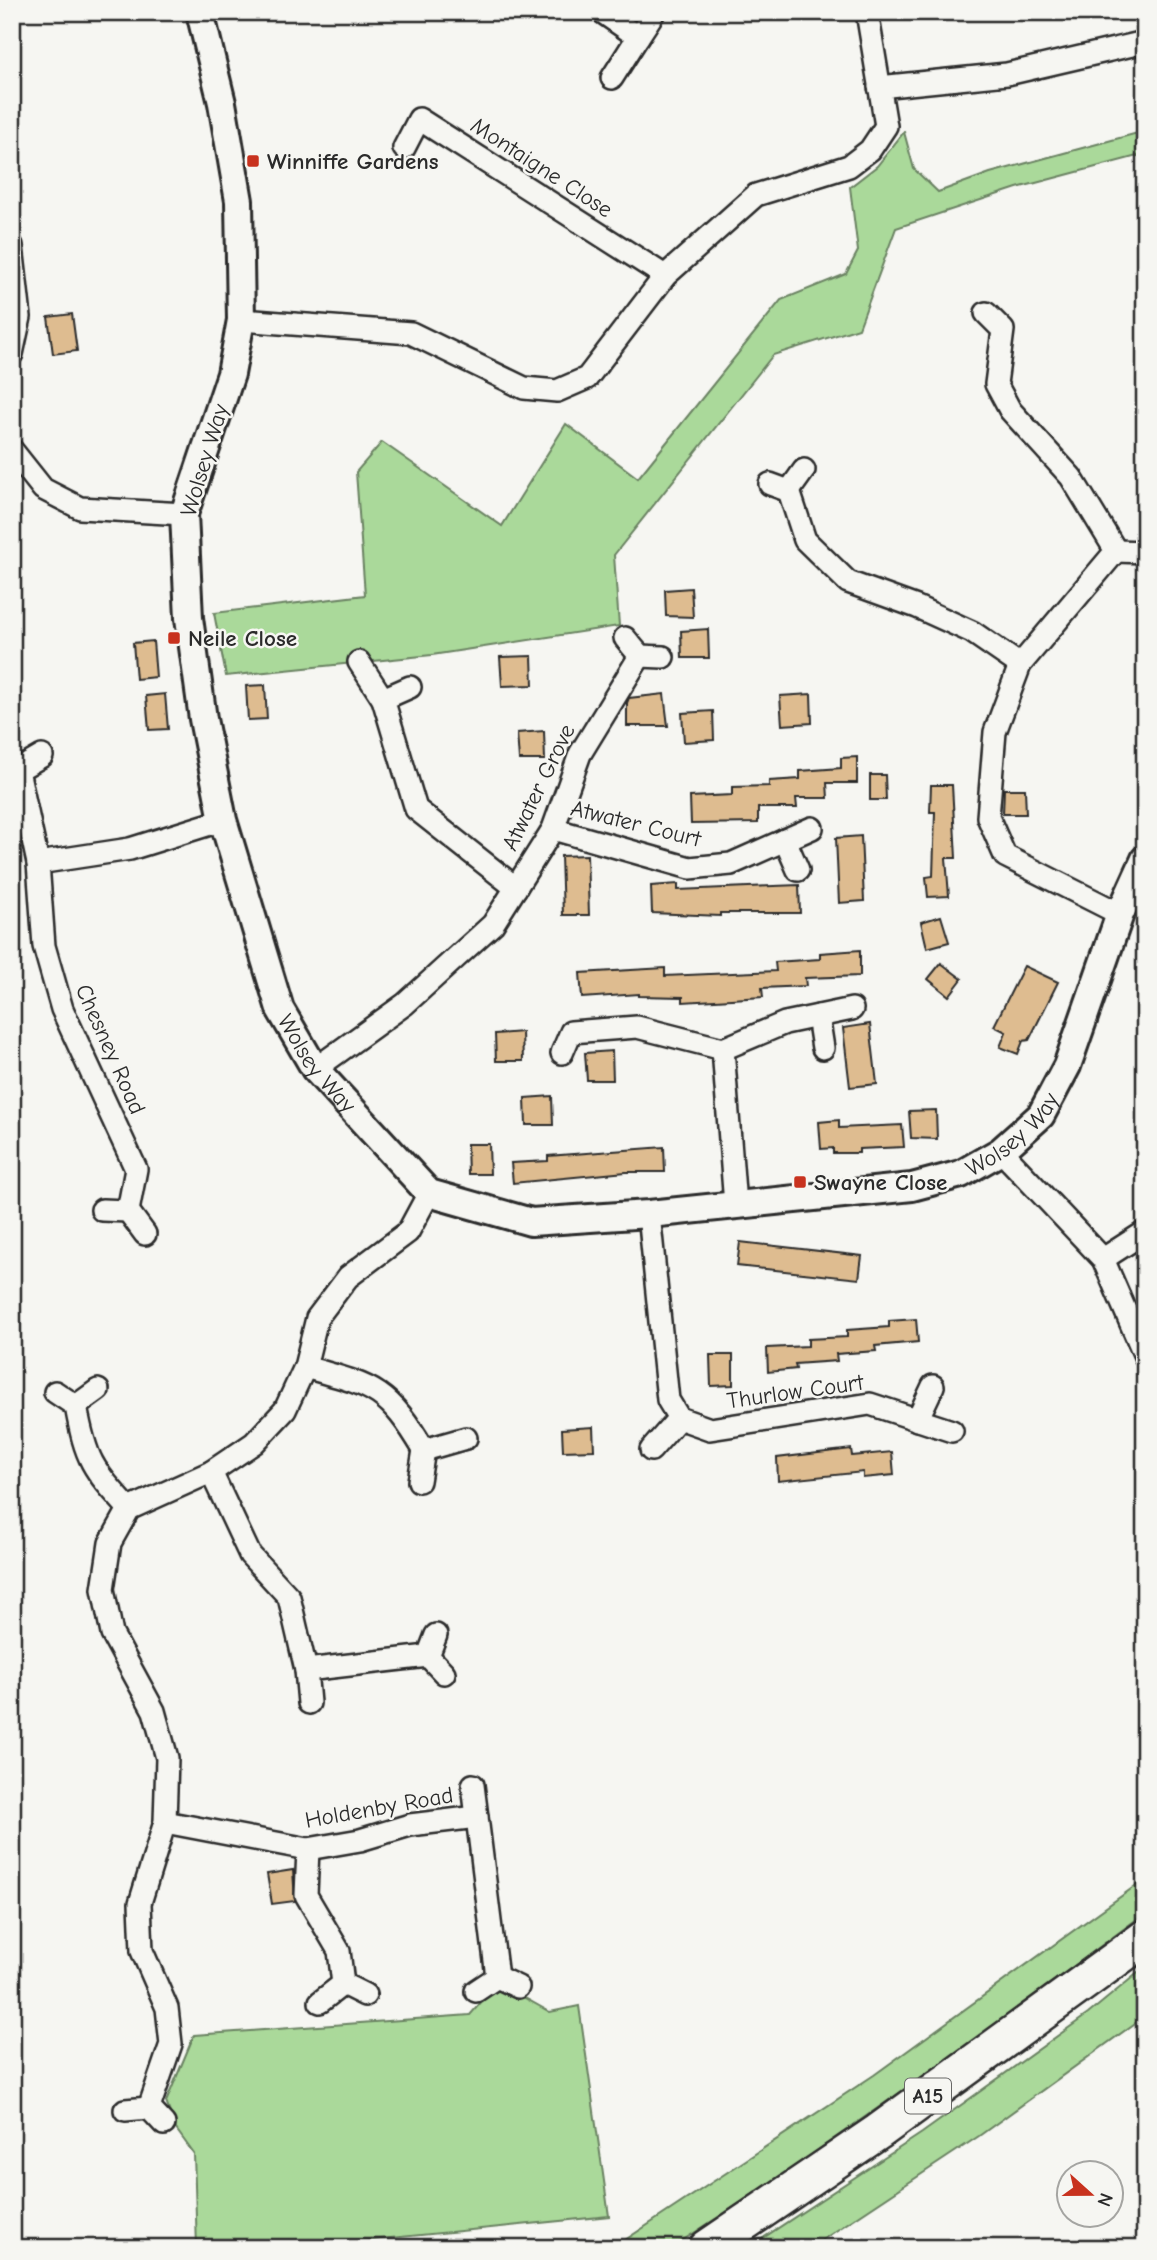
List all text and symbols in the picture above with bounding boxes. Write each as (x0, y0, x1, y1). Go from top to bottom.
street label: Montaigne Close (466, 112, 618, 223)
place label: Winniffe Gardens (267, 148, 439, 175)
marker: Winniffe Gardens (245, 153, 261, 169)
street label: Wolsey Way (175, 400, 235, 519)
place label: Neile Close (188, 625, 297, 652)
marker: Neile Close (166, 630, 182, 646)
street label: Atwater Grove (496, 720, 581, 855)
street label: Atwater Court (568, 794, 705, 853)
street label: Chesney Road (70, 980, 151, 1118)
street label: Wolsey Way (272, 1009, 362, 1119)
street label: Wolsey Way (961, 1088, 1065, 1182)
place label: Swayne Close (814, 1169, 947, 1196)
marker: Swayne Close (792, 1174, 808, 1190)
street label: Thurlow Court (725, 1368, 866, 1414)
street label: Holdenby Road (303, 1781, 455, 1834)
road number: A15 (905, 2078, 951, 2114)
north arrow (1056, 2158, 1126, 2228)
text: N (1092, 2190, 1117, 2209)

